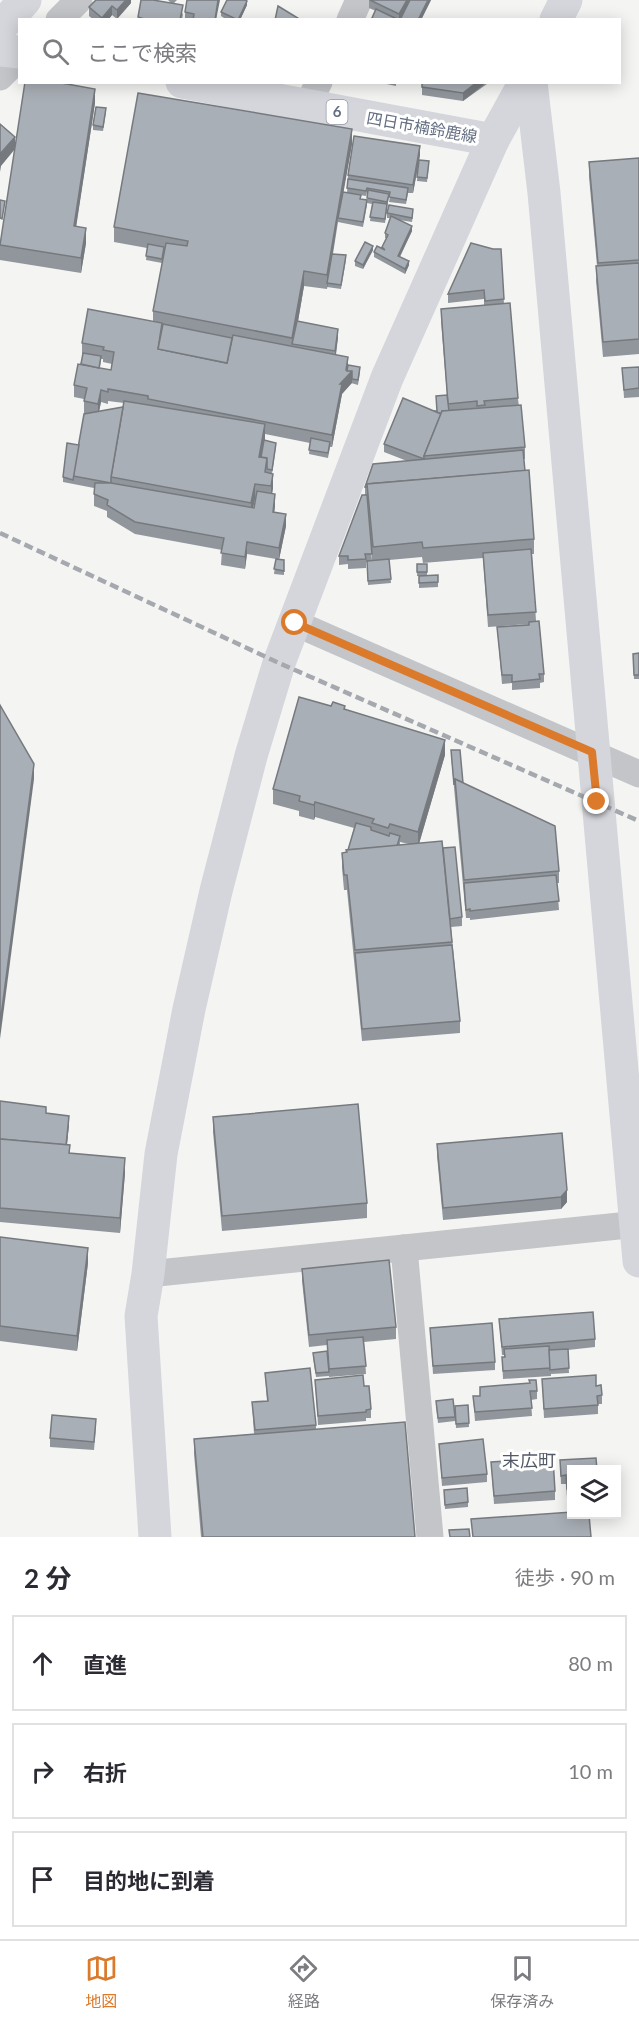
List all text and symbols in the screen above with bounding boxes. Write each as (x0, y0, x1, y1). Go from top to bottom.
search box (18, 18, 621, 84)
icon: search (39, 35, 72, 68)
text: ここで検索 (87, 39, 197, 66)
road number: 6 (326, 100, 348, 124)
street label: 四日市楠鈴鹿線 (365, 107, 479, 146)
route start (281, 609, 307, 635)
route end (583, 788, 609, 814)
district label: 末広町 (502, 1449, 556, 1471)
map controls (567, 1465, 621, 1519)
button: layers (567, 1465, 621, 1519)
text: 2 分 (24, 1562, 71, 1594)
text: 徒歩 · 90 m (515, 1565, 615, 1589)
icon: ahead (26, 1647, 59, 1680)
text: 直進 (83, 1651, 127, 1678)
text: 80 m (568, 1651, 613, 1675)
icon: right (26, 1755, 59, 1788)
text: 右折 (83, 1759, 127, 1786)
text: 10 m (568, 1759, 613, 1783)
icon: arrive (26, 1863, 59, 1896)
text: 目的地に到着 (83, 1867, 215, 1894)
tab: 地図 (85, 1952, 118, 2012)
tab: 経路 (287, 1952, 320, 2012)
tab: 保存済み (490, 1952, 554, 2012)

